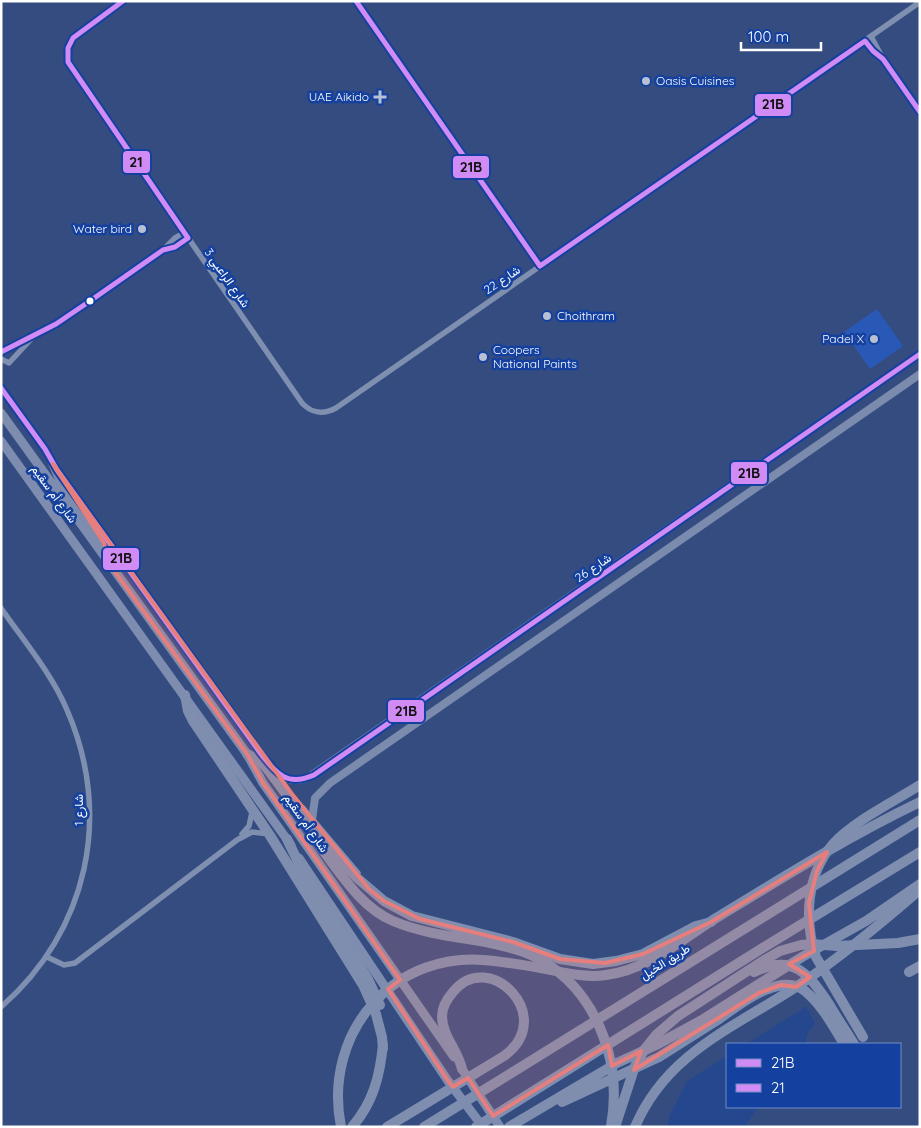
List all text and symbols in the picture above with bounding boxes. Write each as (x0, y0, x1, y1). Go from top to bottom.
scale bar (741, 20, 821, 52)
text: 100 m (748, 27, 789, 46)
place label: Oasis Cuisines (656, 73, 735, 88)
marker: Oasis Cuisines (640, 75, 652, 87)
place label: UAE Aikido (309, 89, 369, 104)
marker: UAE Aikido (373, 90, 387, 104)
line badge: 21B (754, 93, 792, 117)
text: 21B (762, 95, 784, 113)
line badge: 21 (122, 150, 151, 174)
text: 21 (129, 153, 143, 171)
line badge: 21B (452, 155, 490, 179)
text: 21B (460, 158, 482, 176)
place label: Water bird (73, 221, 132, 236)
marker: Water bird (136, 223, 148, 235)
street label: شارع الراعبي 3 (199, 245, 253, 312)
street label: شارع 22 (481, 262, 524, 299)
unlabelled marker (85, 296, 95, 306)
place label: Choithram (557, 308, 615, 323)
marker: Choithram (541, 310, 553, 322)
place label: Padel X (822, 331, 864, 346)
marker: Padel X (868, 333, 880, 345)
place label: Coopers National Paints (493, 342, 577, 371)
marker: Coopers National Paints (477, 351, 489, 363)
line badge: 21B (730, 461, 768, 485)
street label: شارع أم سقيم (27, 462, 80, 527)
text: 21B (738, 464, 760, 482)
line badge: 21B (102, 547, 140, 571)
text: 21B (110, 549, 132, 567)
street label: شارع 26 (572, 550, 615, 587)
line badge: 21B (387, 699, 425, 723)
text: 21B (395, 702, 417, 720)
street label: شارع أم سقيم (279, 791, 332, 856)
street label: شارع 1 (71, 794, 88, 826)
street label: طريق الخيل (637, 940, 693, 984)
legend (726, 1043, 901, 1108)
text: 21B (771, 1053, 795, 1072)
text: 21 (771, 1078, 785, 1097)

